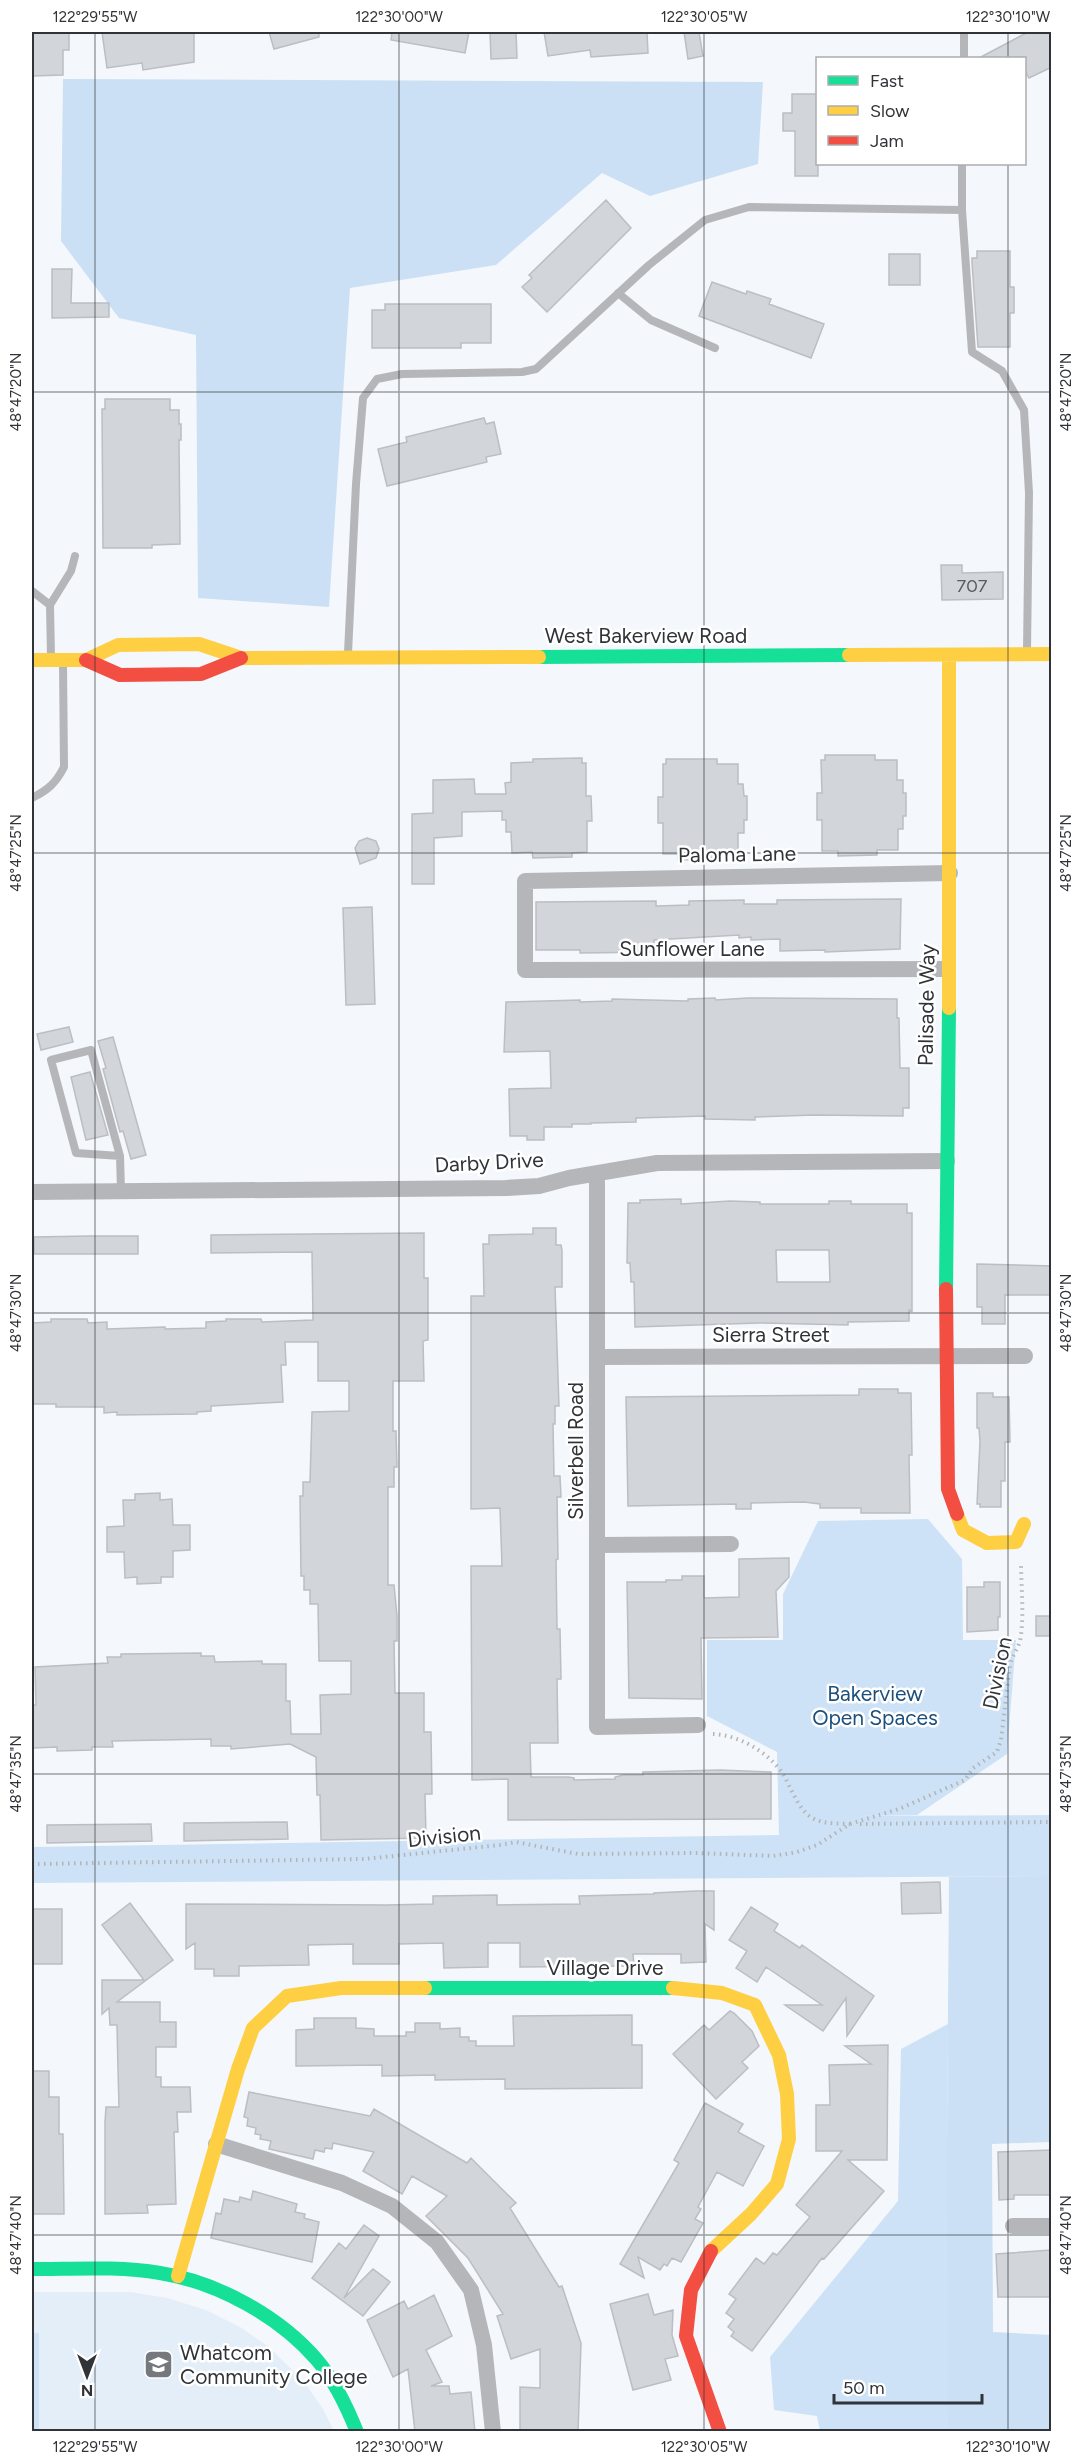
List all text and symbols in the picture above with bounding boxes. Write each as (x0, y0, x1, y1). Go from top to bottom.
text: 122°29'55"W (53, 8, 138, 26)
text: 122°30'00"W (355, 8, 443, 26)
text: 122°30'05"W (661, 8, 748, 26)
text: 122°30'10"W (966, 8, 1051, 26)
legend (816, 57, 1026, 165)
text: Fast (870, 70, 904, 92)
text: Slow (870, 100, 909, 122)
text: Jam (870, 130, 904, 152)
text: 48°47'20"N (7, 353, 25, 431)
text: 48°47'20"N (1057, 353, 1075, 431)
house number: 707 (957, 575, 988, 597)
street label: West Bakerview Road (545, 623, 747, 648)
text: 48°47'25"N (7, 814, 25, 892)
text: 48°47'25"N (1057, 814, 1075, 892)
street label: Paloma Lane (678, 840, 796, 868)
street label: Sunflower Lane (619, 936, 765, 961)
street label: Palisade Way (912, 944, 940, 1066)
street label: Darby Drive (434, 1147, 544, 1177)
text: 48°47'30"N (7, 1274, 25, 1352)
text: 48°47'30"N (1057, 1274, 1075, 1352)
street label: Sierra Street (712, 1322, 830, 1347)
street label: Silverbell Road (563, 1382, 588, 1520)
street label: Division (977, 1634, 1017, 1712)
park label: Bakerview Open Spaces (812, 1681, 938, 1730)
text: 48°47'35"N (7, 1735, 25, 1813)
text: 48°47'35"N (1057, 1735, 1075, 1813)
street label: Division (406, 1820, 482, 1852)
street label: Village Drive (547, 1955, 663, 1980)
text: 48°47'40"N (7, 2195, 25, 2275)
text: 48°47'40"N (1057, 2195, 1075, 2275)
place label: Whatcom Community College (180, 2340, 367, 2389)
north arrow (57, 2346, 117, 2406)
school or university icon: Whatcom Community College (143, 2348, 175, 2380)
scale bar (834, 2367, 982, 2405)
text: 50 m (843, 2377, 885, 2399)
text: N (81, 2381, 93, 2400)
text: 122°29'55"W (53, 2438, 138, 2456)
text: 122°30'00"W (355, 2438, 443, 2456)
text: 122°30'05"W (661, 2438, 748, 2456)
text: 122°30'10"W (966, 2438, 1051, 2456)

